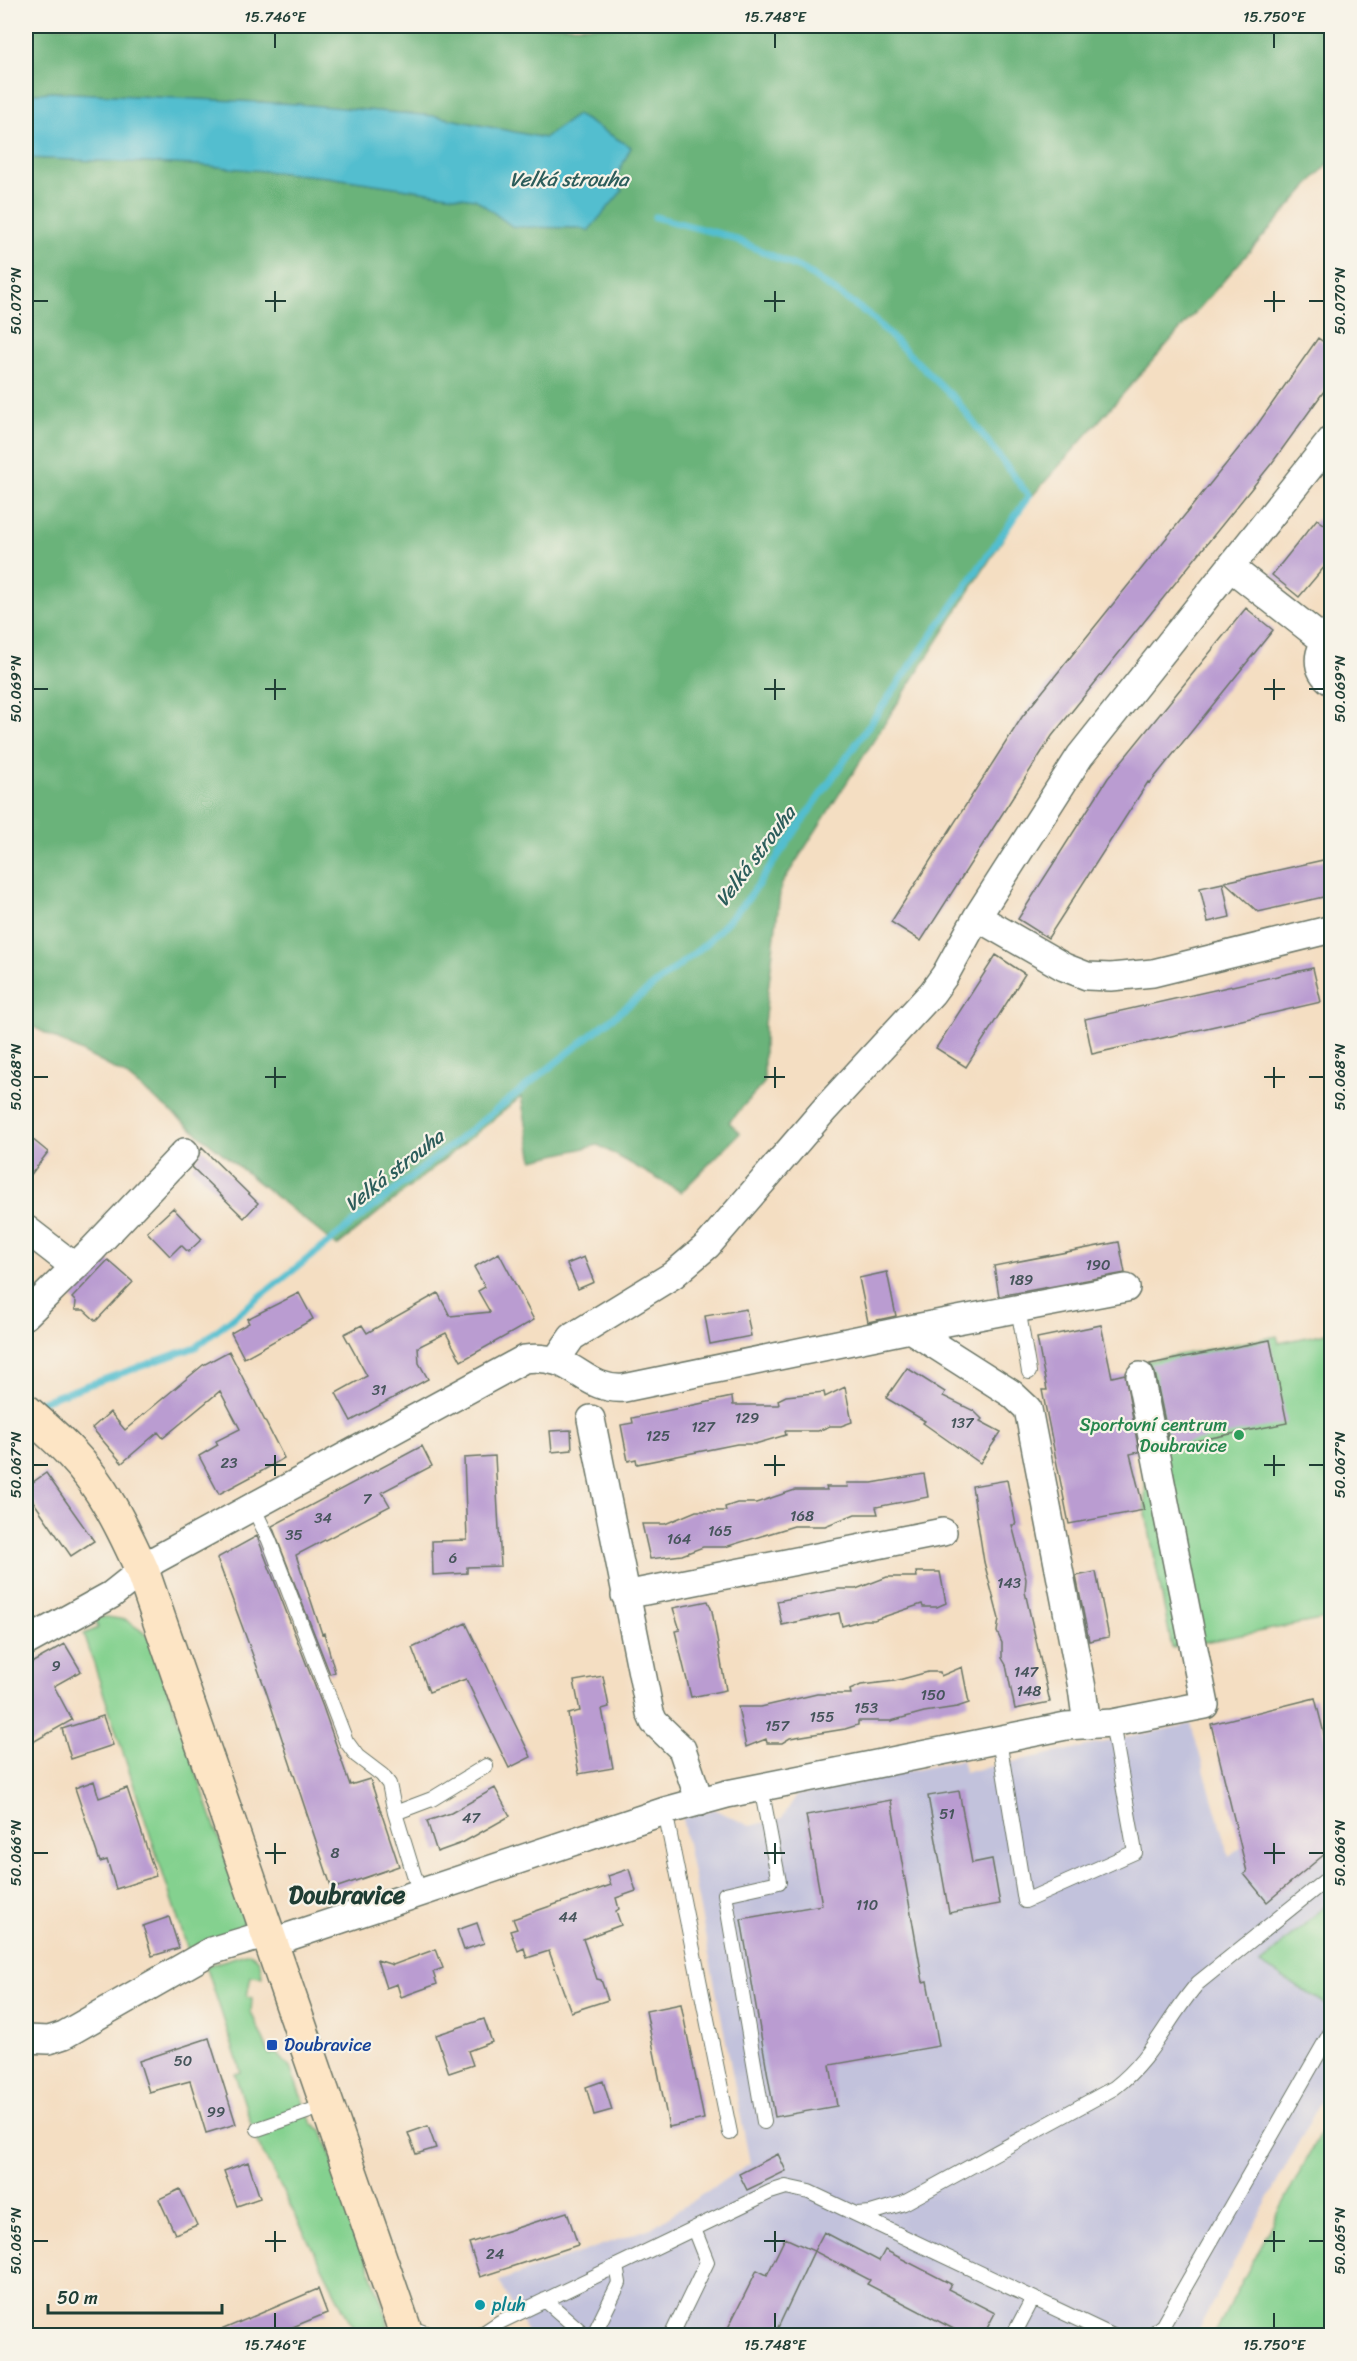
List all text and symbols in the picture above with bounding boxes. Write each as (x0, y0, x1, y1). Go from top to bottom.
text: 15.746°E (244, 4, 307, 30)
text: 15.748°E (744, 4, 808, 30)
text: 15.750°E (1243, 4, 1307, 30)
water label: Velká strouha (510, 162, 630, 197)
text: 50.070°N (3, 267, 29, 335)
text: 50.070°N (1327, 267, 1353, 335)
text: 50.069°N (3, 655, 29, 723)
text: 50.069°N (1327, 655, 1353, 723)
water label: Velká strouha (706, 797, 806, 914)
text: 50.068°N (3, 1043, 29, 1111)
text: 50.068°N (1327, 1043, 1353, 1111)
water label: Velká strouha (337, 1119, 453, 1221)
house number: 190 (1085, 1252, 1111, 1278)
house number: 189 (1009, 1267, 1033, 1293)
house number: 31 (372, 1377, 386, 1403)
house number: 129 (735, 1405, 759, 1431)
place label: Sportovní centrum Doubravice (1079, 1409, 1227, 1462)
house number: 137 (950, 1410, 975, 1436)
house number: 127 (691, 1414, 716, 1440)
house number: 125 (646, 1423, 670, 1449)
marker: Sportovní centrum Doubravice (1232, 1428, 1246, 1442)
text: 50.067°N (3, 1431, 29, 1498)
text: 50.067°N (1327, 1431, 1353, 1498)
house number: 23 (221, 1450, 237, 1476)
house number: 7 (363, 1486, 373, 1512)
house number: 168 (790, 1503, 814, 1529)
house number: 34 (314, 1505, 332, 1531)
house number: 165 (708, 1518, 732, 1544)
house number: 35 (285, 1522, 303, 1548)
house number: 164 (667, 1526, 691, 1552)
house number: 6 (449, 1545, 457, 1571)
house number: 143 (997, 1570, 1021, 1596)
house number: 9 (51, 1653, 61, 1679)
house number: 147 (1014, 1659, 1040, 1685)
house number: 148 (1017, 1678, 1041, 1704)
house number: 150 (920, 1682, 946, 1708)
house number: 153 (854, 1695, 878, 1721)
house number: 155 (810, 1704, 834, 1730)
house number: 157 (765, 1713, 791, 1739)
house number: 51 (939, 1801, 955, 1827)
house number: 47 (462, 1805, 481, 1831)
text: 50.066°N (3, 1819, 29, 1886)
text: 50.066°N (1327, 1819, 1353, 1886)
house number: 8 (330, 1840, 340, 1866)
district label: Doubravice (289, 1874, 406, 1916)
house number: 110 (856, 1892, 878, 1918)
house number: 44 (559, 1904, 577, 1930)
place label: Doubravice (284, 2029, 371, 2061)
marker: Doubravice (265, 2038, 279, 2052)
house number: 50 (174, 2048, 192, 2074)
house number: 99 (207, 2099, 225, 2125)
text: 50.065°N (3, 2207, 29, 2275)
text: 50.065°N (1327, 2207, 1353, 2275)
house number: 24 (486, 2241, 504, 2267)
scale bar (48, 2277, 222, 2315)
text: 50 m (57, 2282, 98, 2314)
place label: pluh (491, 2289, 526, 2321)
marker: pluh (473, 2298, 487, 2312)
text: 15.746°E (244, 2332, 307, 2358)
text: 15.748°E (744, 2332, 808, 2358)
text: 15.750°E (1243, 2332, 1307, 2358)

